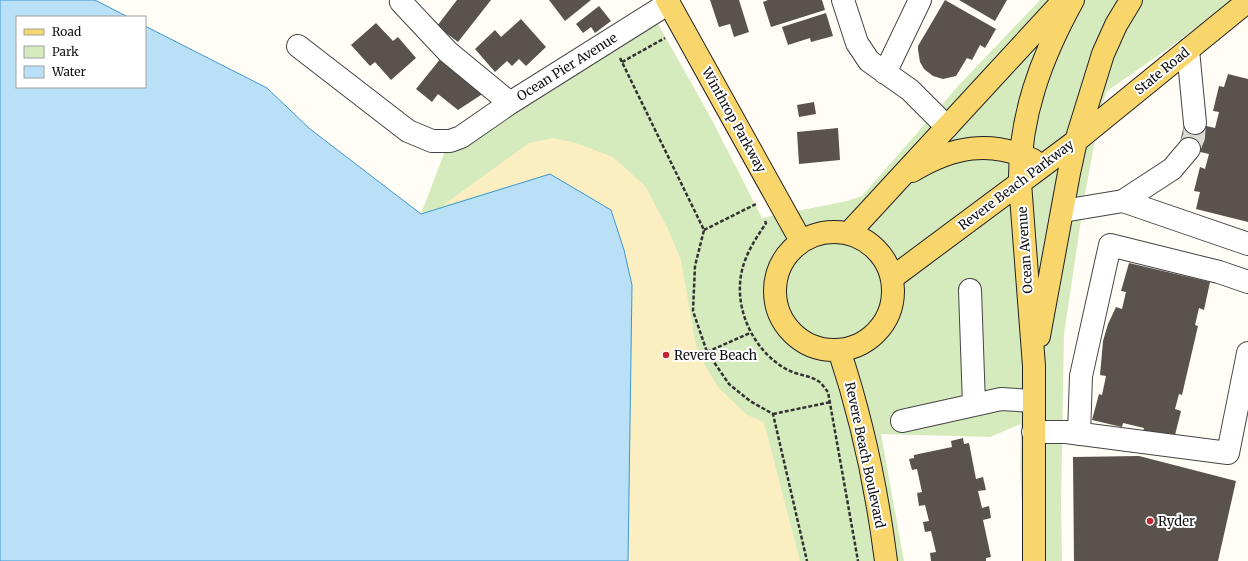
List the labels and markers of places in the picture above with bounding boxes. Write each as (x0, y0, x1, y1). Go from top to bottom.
place label: Revere Beach (674, 347, 758, 364)
marker: Revere Beach (661, 350, 671, 360)
place label: Ryder (1158, 513, 1195, 530)
marker: Ryder (1145, 516, 1155, 526)

